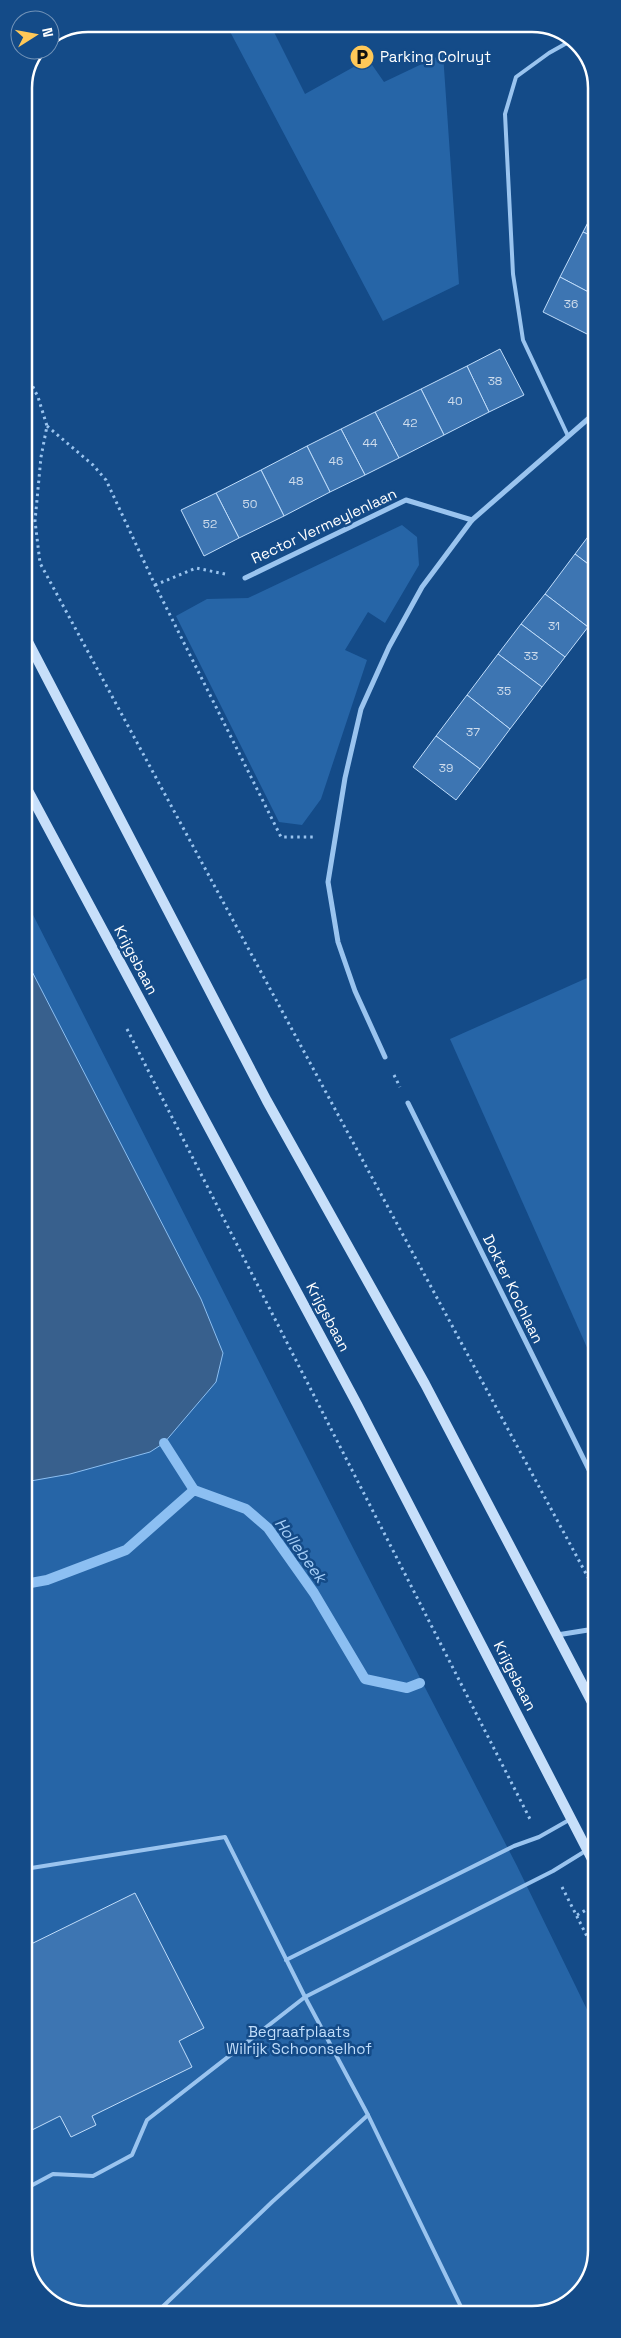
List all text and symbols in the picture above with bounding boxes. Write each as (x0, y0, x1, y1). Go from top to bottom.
north arrow (10, 10, 60, 60)
text: N (38, 26, 57, 39)
parking icon: Parking Colruyt (349, 44, 375, 70)
place label: Parking Colruyt (380, 47, 491, 66)
house number: 36 (564, 296, 578, 312)
house number: 38 (488, 373, 502, 389)
house number: 40 (447, 393, 463, 409)
house number: 42 (403, 415, 417, 431)
house number: 44 (362, 435, 378, 451)
house number: 46 (329, 453, 343, 469)
house number: 48 (289, 473, 303, 489)
street label: Rector Vermeylenlaan (248, 483, 400, 568)
house number: 50 (243, 496, 257, 512)
house number: 52 (203, 516, 217, 532)
house number: 31 (548, 618, 560, 634)
house number: 33 (524, 648, 538, 664)
house number: 35 (497, 683, 511, 699)
house number: 37 (466, 724, 480, 740)
house number: 39 (439, 760, 453, 776)
street label: Krijgsbaan (110, 922, 163, 998)
street label: Dokter Kochlaan (479, 1231, 548, 1346)
street label: Krijgsbaan (302, 1279, 355, 1355)
water label: Hollebeek (270, 1514, 333, 1589)
street label: Krijgsbaan (490, 1638, 541, 1714)
park label: Begraafplaats Wilrijk Schoonselhof (226, 2022, 372, 2058)

